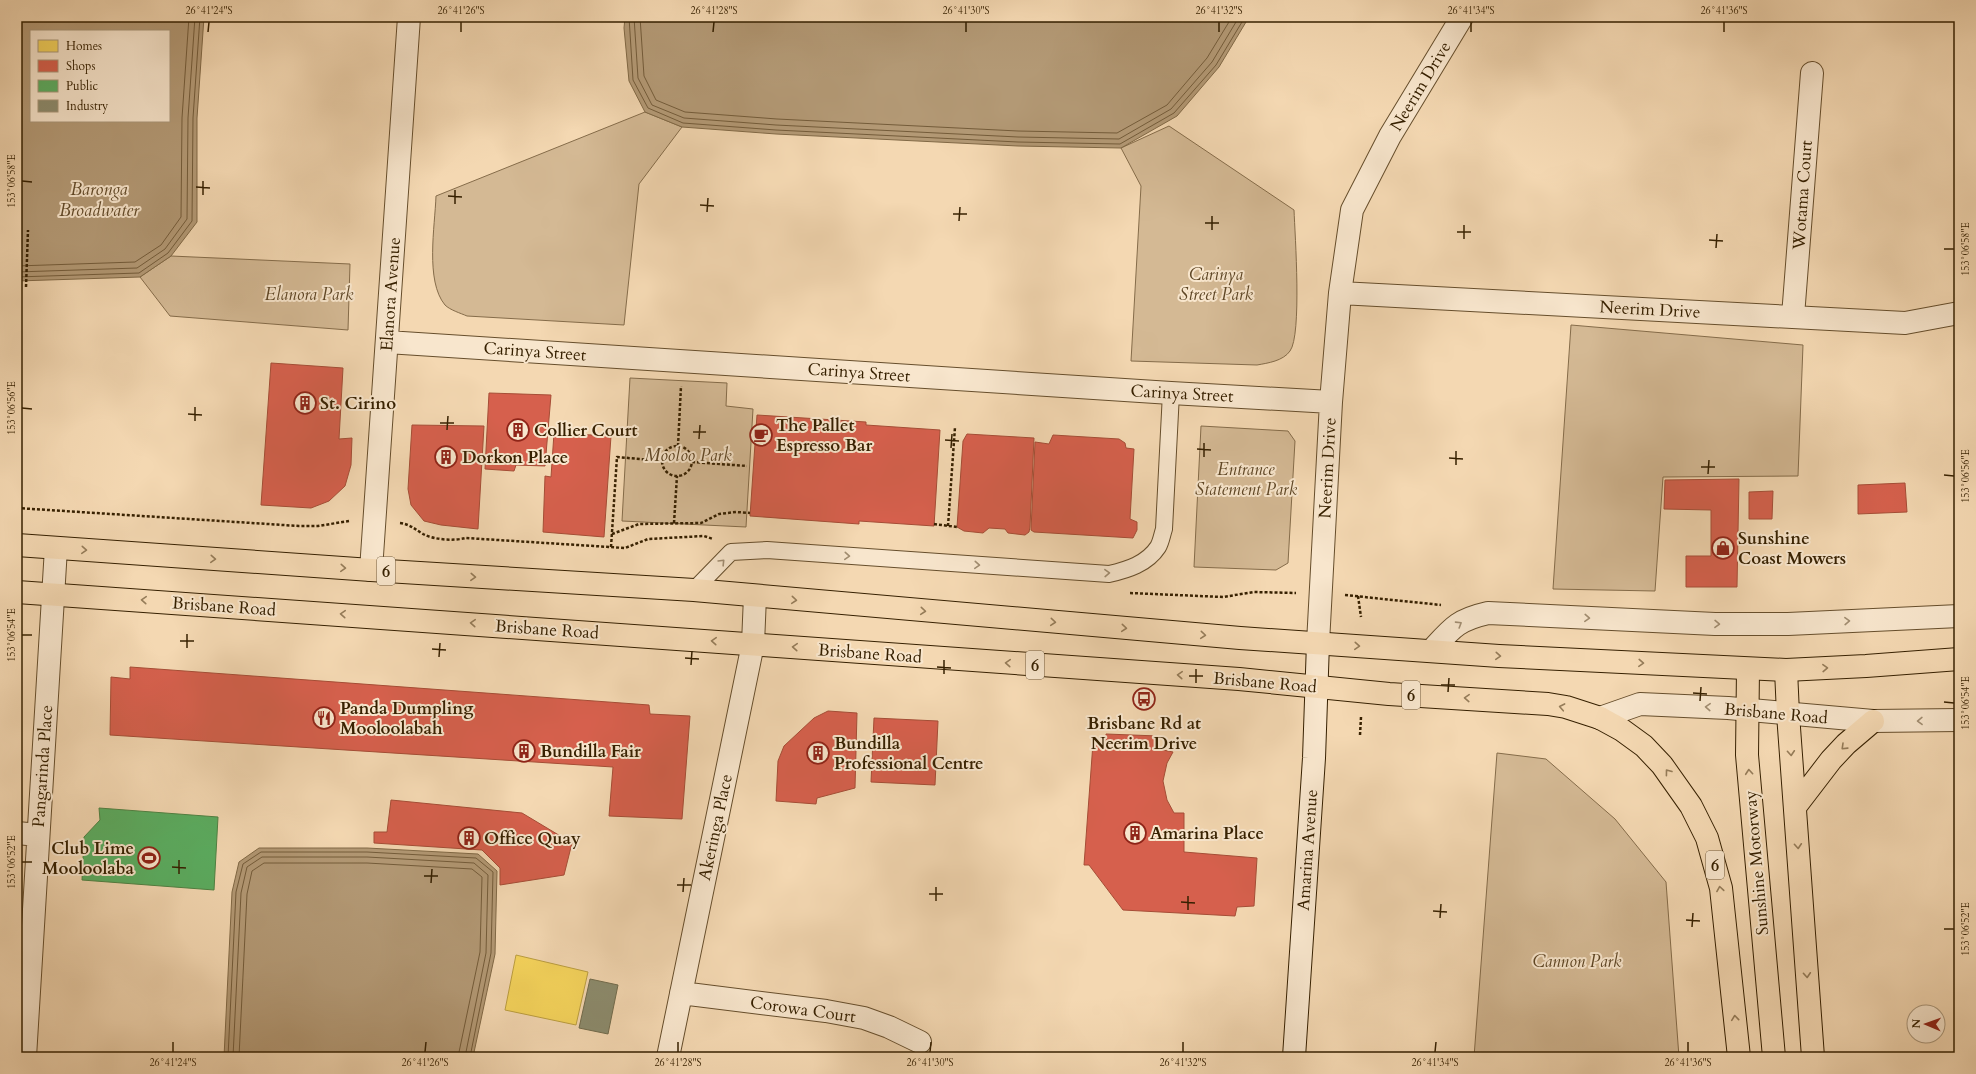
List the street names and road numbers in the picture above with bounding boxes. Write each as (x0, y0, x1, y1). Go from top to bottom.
street label: Neerim Drive (1385, 37, 1456, 135)
street label: Wotama Court (1787, 139, 1818, 252)
street label: Elanora Avenue (375, 236, 406, 352)
street label: Neerim Drive (1599, 295, 1701, 324)
street label: Carinya Street (483, 336, 588, 367)
street label: Carinya Street (807, 357, 912, 388)
street label: Carinya Street (1130, 379, 1235, 408)
street label: Neerim Drive (1313, 417, 1342, 519)
road number: 6 (377, 557, 395, 585)
street label: Brisbane Road (171, 591, 277, 622)
street label: Brisbane Road (494, 614, 600, 645)
street label: Brisbane Road (817, 638, 923, 669)
road number: 6 (1026, 651, 1044, 679)
street label: Brisbane Road (1212, 667, 1318, 698)
road number: 6 (1402, 681, 1420, 709)
street label: Brisbane Road (1723, 698, 1829, 729)
street label: Pangarinda Place (27, 704, 58, 828)
street label: Akeringa Place (693, 772, 738, 882)
street label: Amarina Avenue (1292, 789, 1323, 911)
street label: Sunshine Motorway (1739, 790, 1774, 936)
road number: 6 (1706, 851, 1724, 879)
street label: Corowa Court (749, 991, 858, 1028)

